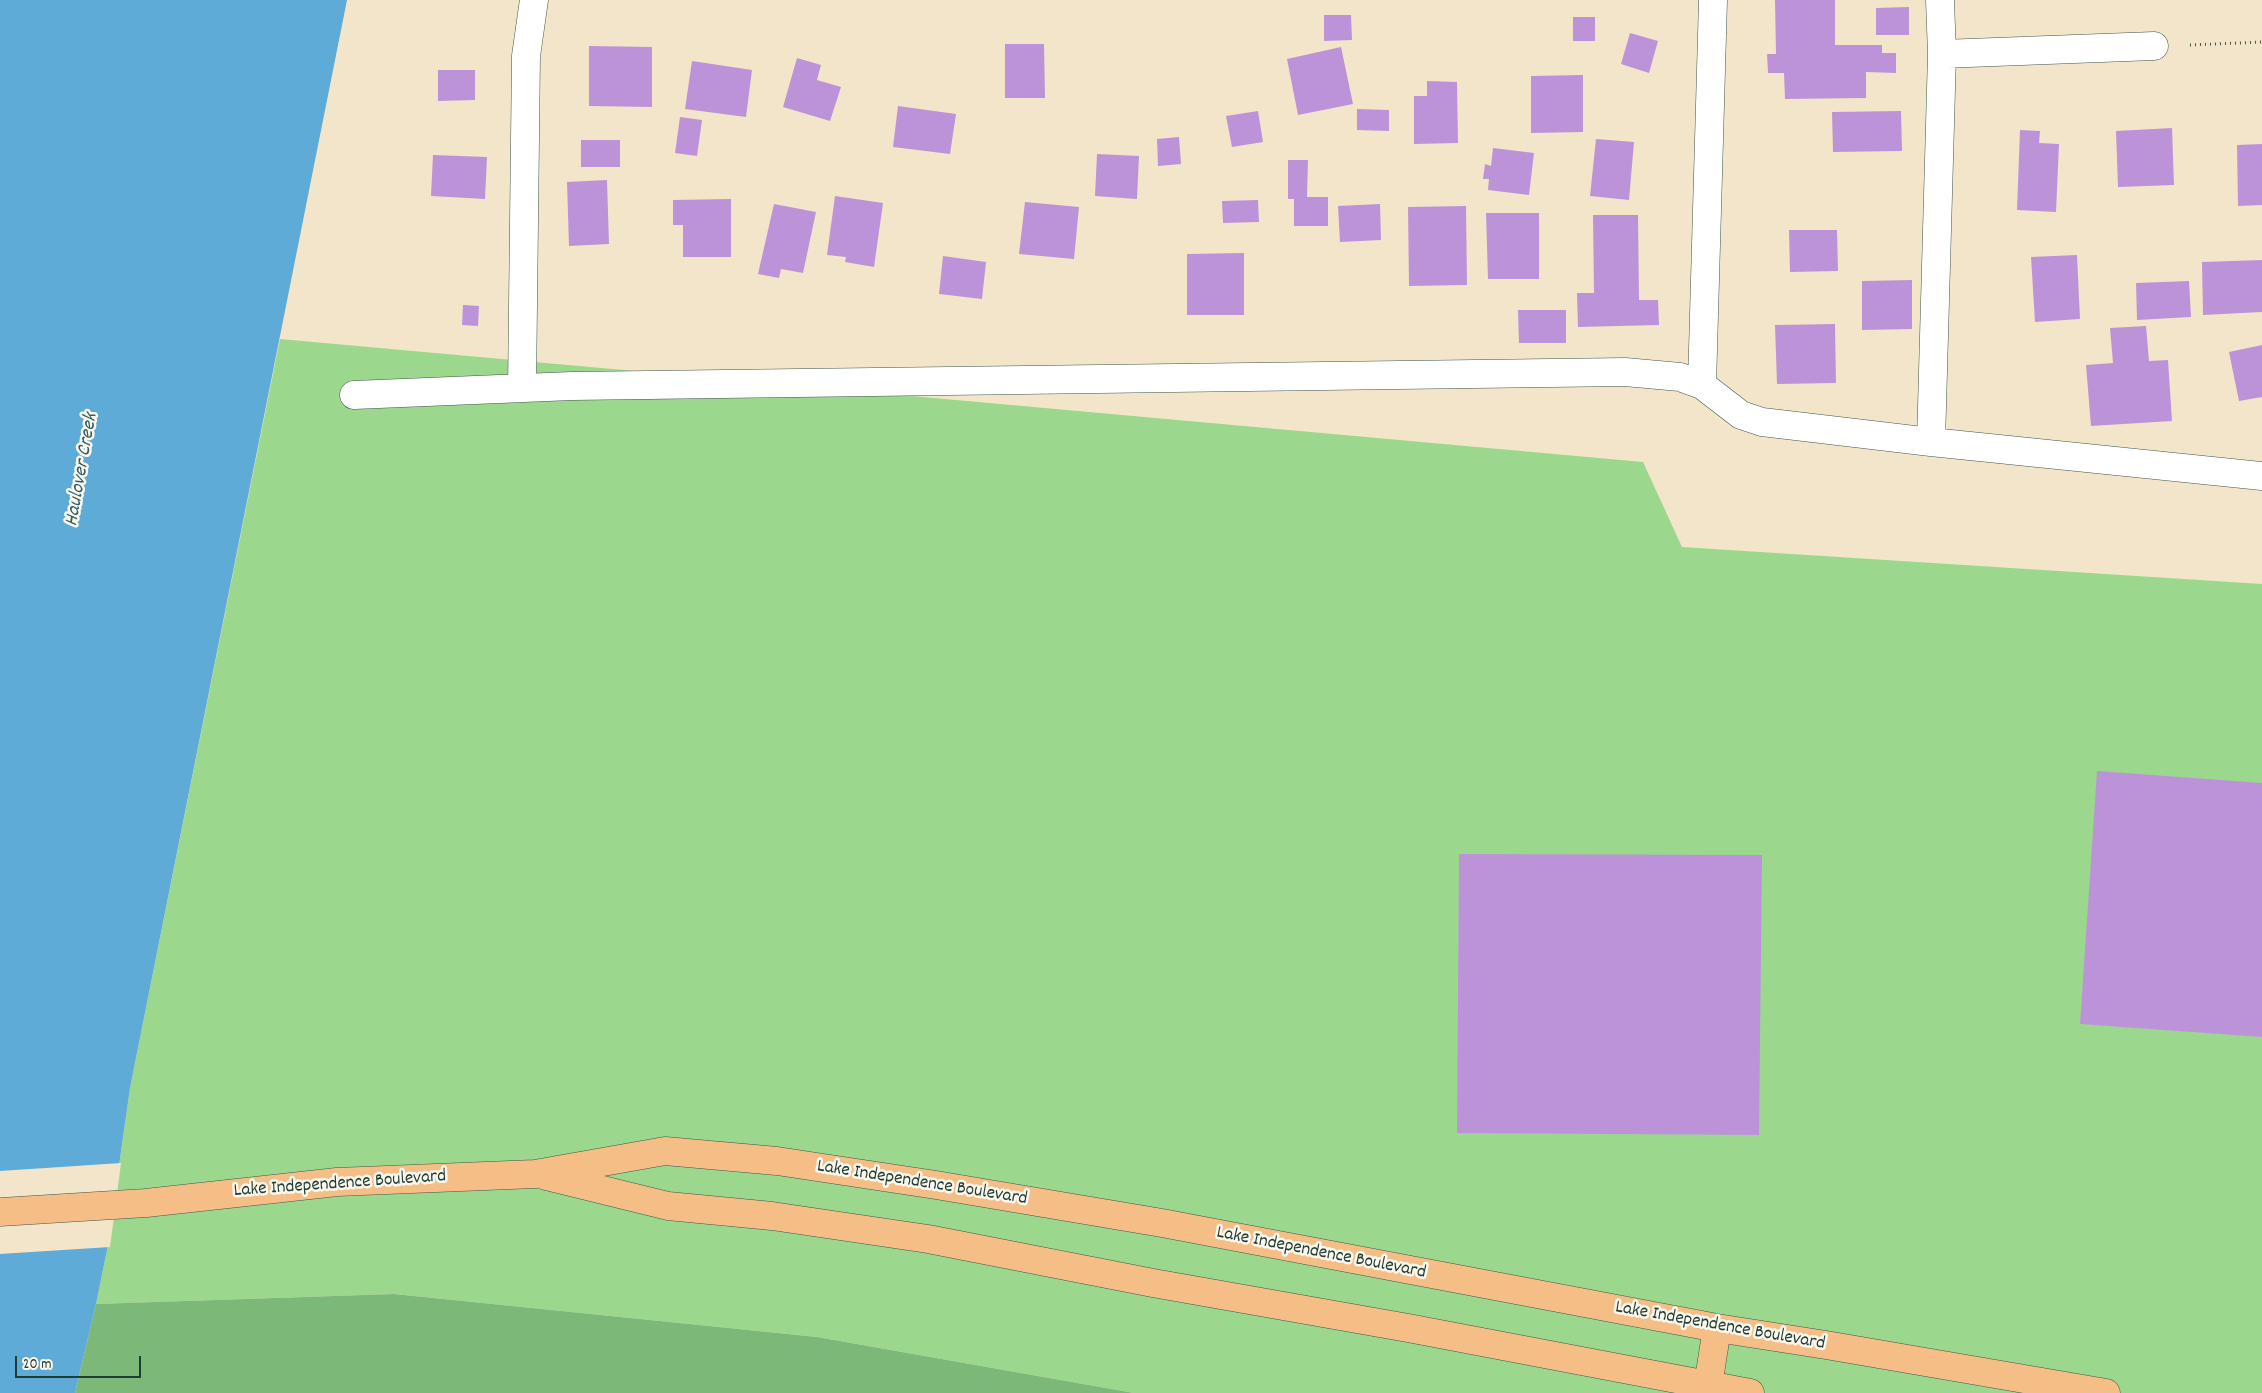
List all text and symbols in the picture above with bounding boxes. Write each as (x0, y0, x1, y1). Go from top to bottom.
water label: Haulover Creek (61, 412, 105, 528)
street label: Lake Independence Boulevard (815, 1156, 1029, 1212)
street label: Lake Independence Boulevard (233, 1166, 447, 1204)
street label: Lake Independence Boulevard (1214, 1223, 1428, 1285)
street label: Lake Independence Boulevard (1613, 1297, 1827, 1357)
scale bar (18, 1346, 144, 1378)
text: 20 m (23, 1354, 51, 1376)

